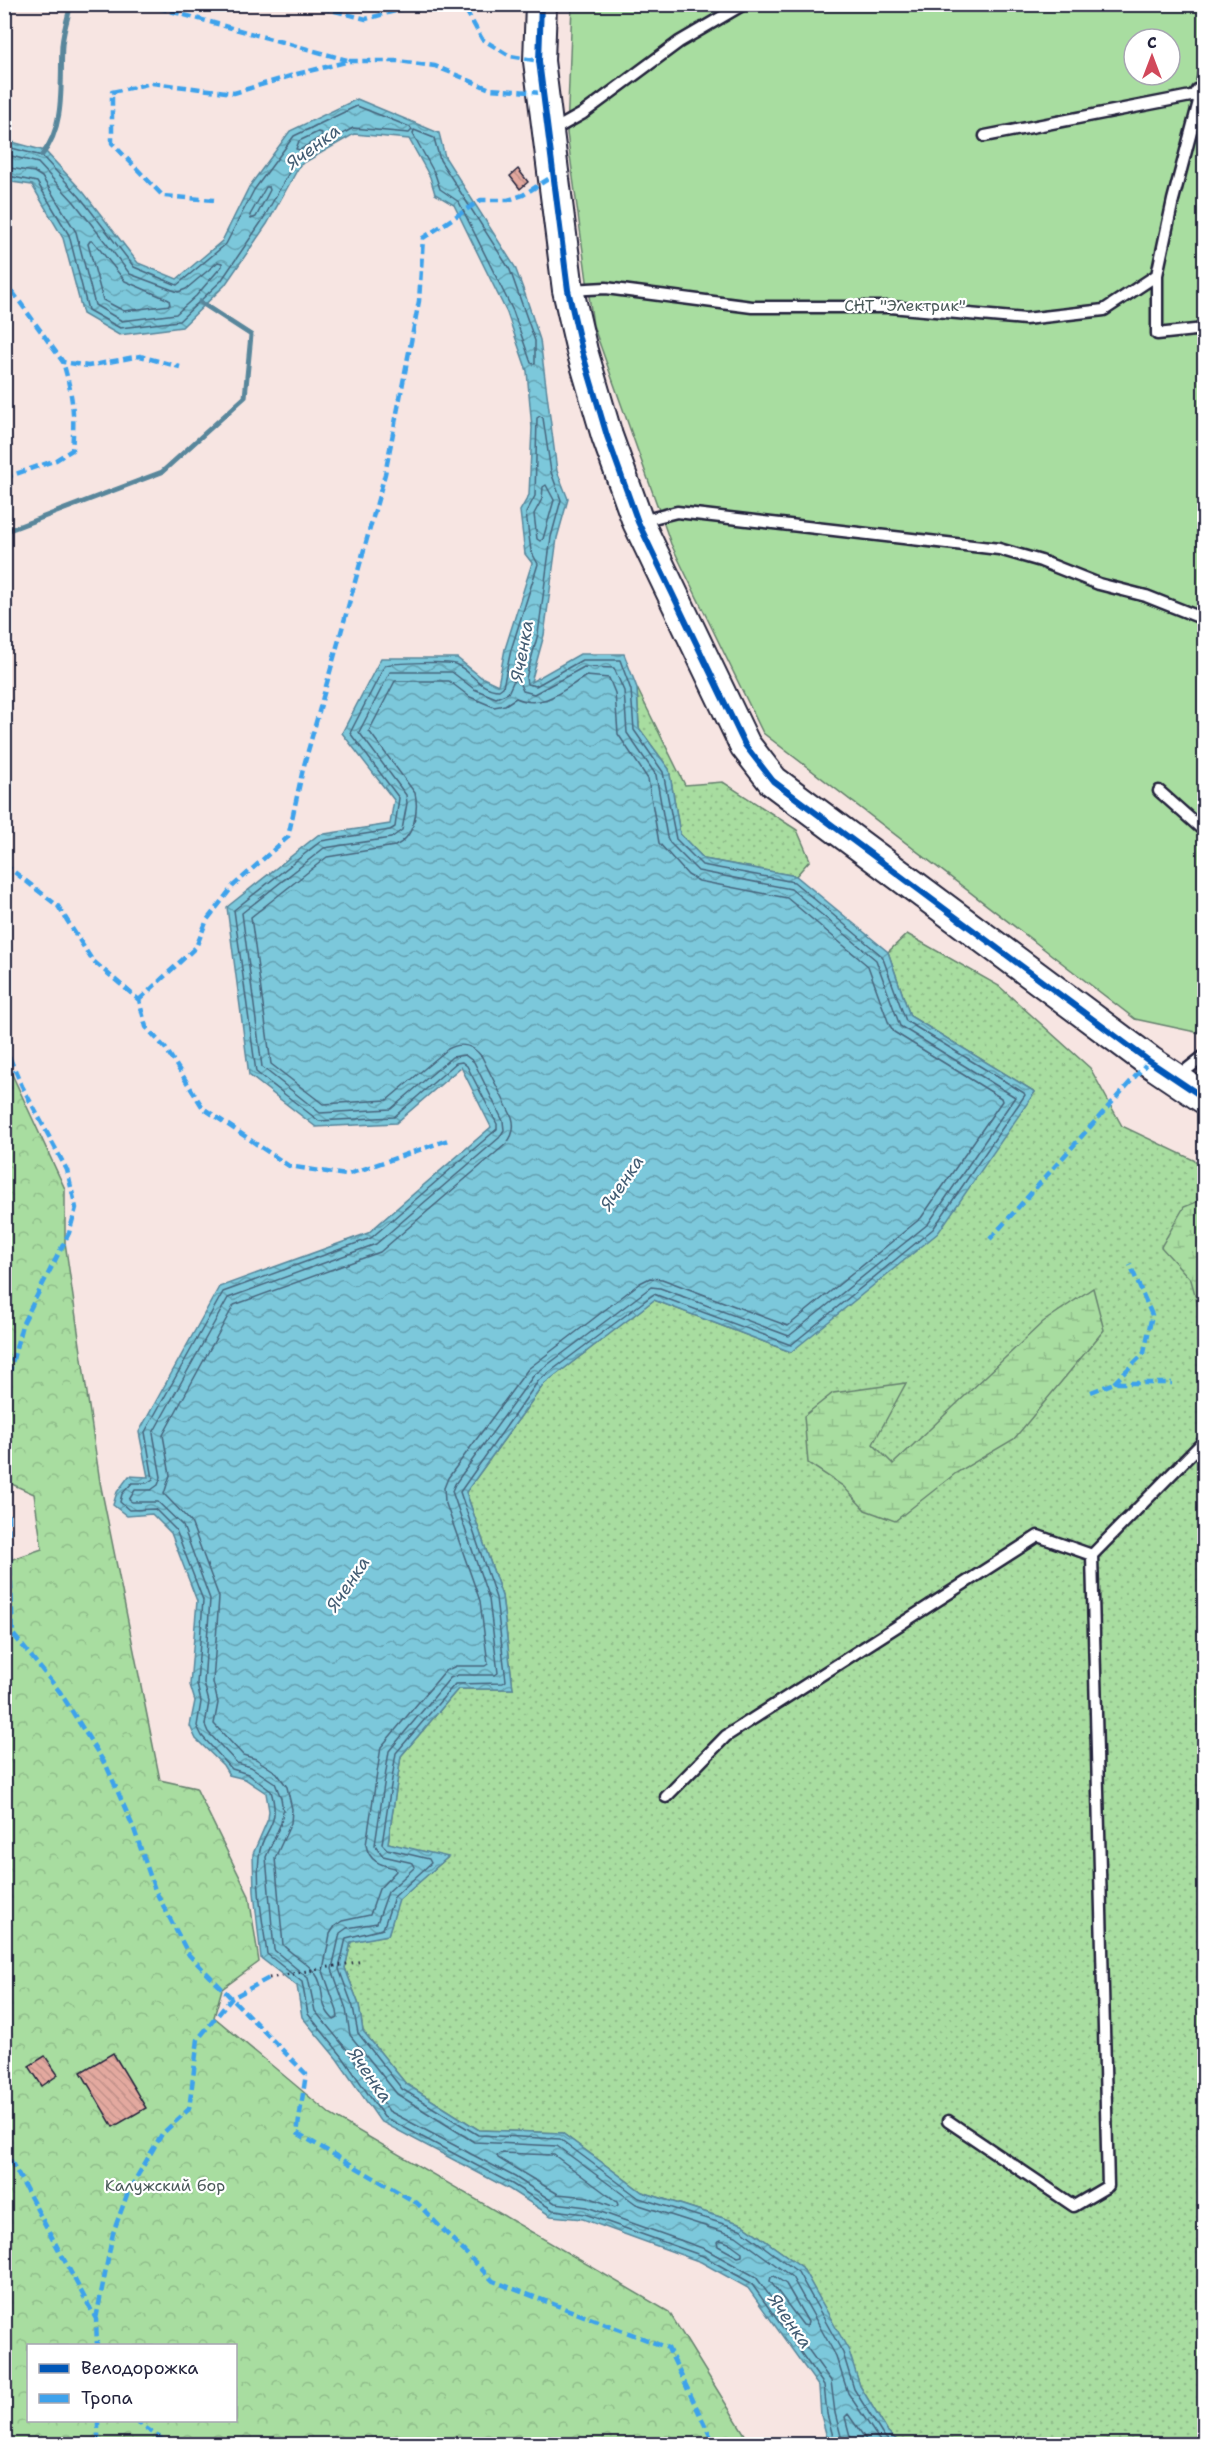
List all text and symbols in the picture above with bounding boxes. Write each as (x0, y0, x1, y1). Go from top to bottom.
north arrow (1122, 27, 1182, 87)
text: С (1147, 32, 1157, 53)
water label: Яченка (280, 119, 345, 176)
park label: СНТ "Электрик" (844, 295, 966, 316)
water label: Яченка (505, 618, 539, 685)
water label: Яченка (594, 1151, 649, 1216)
water label: Яченка (320, 1552, 375, 1617)
water label: Яченка (342, 2042, 398, 2107)
park label: Калужский бор (105, 2175, 225, 2196)
water label: Яченка (762, 2288, 818, 2353)
legend (27, 2344, 237, 2422)
text: Велодорожка (81, 2356, 199, 2380)
text: Тропа (81, 2386, 133, 2410)

